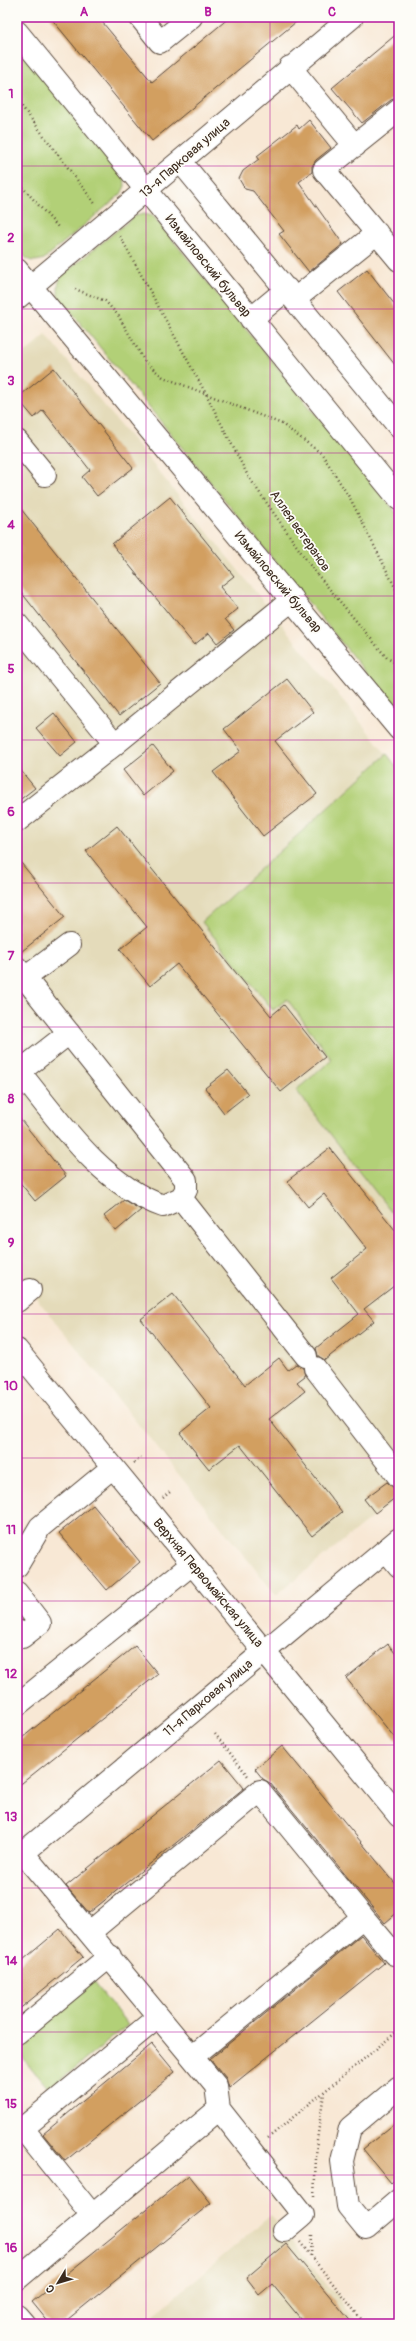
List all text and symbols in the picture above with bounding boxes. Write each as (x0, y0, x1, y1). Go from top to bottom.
text: A (80, 4, 89, 20)
text: B (204, 4, 212, 20)
text: C (328, 4, 336, 20)
text: 1 (8, 86, 14, 102)
street label: 13-я Парковая улица (137, 114, 233, 202)
street label: Измайловский бульвар (162, 211, 254, 321)
text: 2 (7, 230, 15, 246)
text: 3 (7, 373, 15, 389)
street label: Аллея ветеранов (266, 487, 334, 575)
text: 4 (7, 517, 15, 533)
street label: Измайловский бульвар (231, 528, 325, 636)
text: 5 (7, 661, 15, 677)
text: 6 (7, 804, 15, 820)
text: 7 (8, 948, 15, 964)
text: 8 (8, 1091, 15, 1107)
text: 9 (8, 1235, 15, 1251)
text: 10 (4, 1378, 18, 1394)
street label: Верхняя Первомайская улица (149, 1515, 267, 1651)
text: 11 (6, 1522, 16, 1538)
street label: 11-я Парковая улица (160, 1656, 256, 1740)
text: 12 (5, 1666, 17, 1682)
text: 13 (5, 1809, 17, 1825)
text: 14 (5, 1953, 18, 1969)
text: 15 (5, 2096, 17, 2112)
text: 16 (5, 2240, 18, 2256)
north arrow (38, 2263, 78, 2303)
text: С (43, 2282, 58, 2296)

